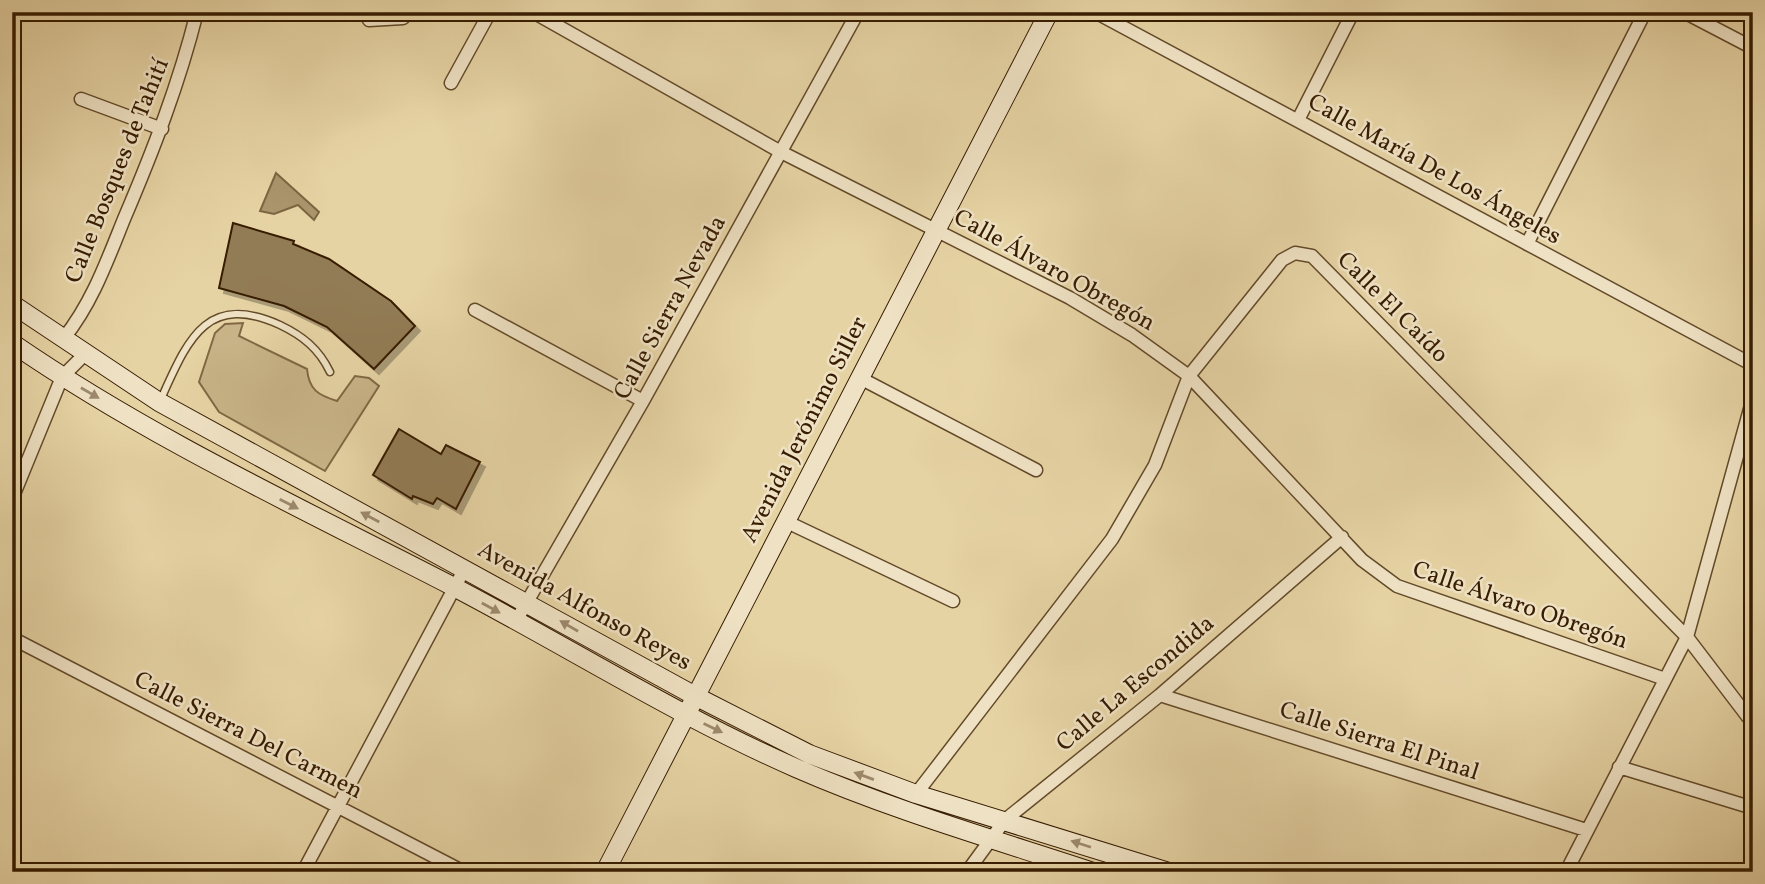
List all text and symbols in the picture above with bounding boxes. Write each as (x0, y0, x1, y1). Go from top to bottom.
street label: Calle Bosques de Tahití (57, 53, 179, 289)
street label: Calle María De Los Ángeles (1301, 86, 1567, 254)
street label: Calle Álvaro Obregón (947, 201, 1161, 341)
street label: Calle Sierra Nevada (606, 210, 736, 406)
street label: Calle El Caído (1328, 244, 1456, 372)
street label: Avenida Jerónimo Siller (733, 311, 877, 549)
one-way arrow (80, 387, 99, 399)
one-way arrow (279, 498, 299, 509)
one-way arrow (360, 511, 379, 523)
street label: Avenida Alfonso Reyes (471, 534, 697, 680)
street label: Calle Álvaro Obregón (1408, 553, 1632, 659)
one-way arrow (481, 602, 501, 613)
street label: Calle La Escondida (1050, 608, 1222, 760)
one-way arrow (559, 620, 579, 632)
street label: Calle Sierra Del Carmen (128, 664, 368, 808)
street label: Calle Sierra El Pinal (1275, 694, 1483, 790)
one-way arrow (702, 722, 723, 733)
one-way arrow (853, 771, 874, 782)
one-way arrow (1070, 838, 1091, 849)

